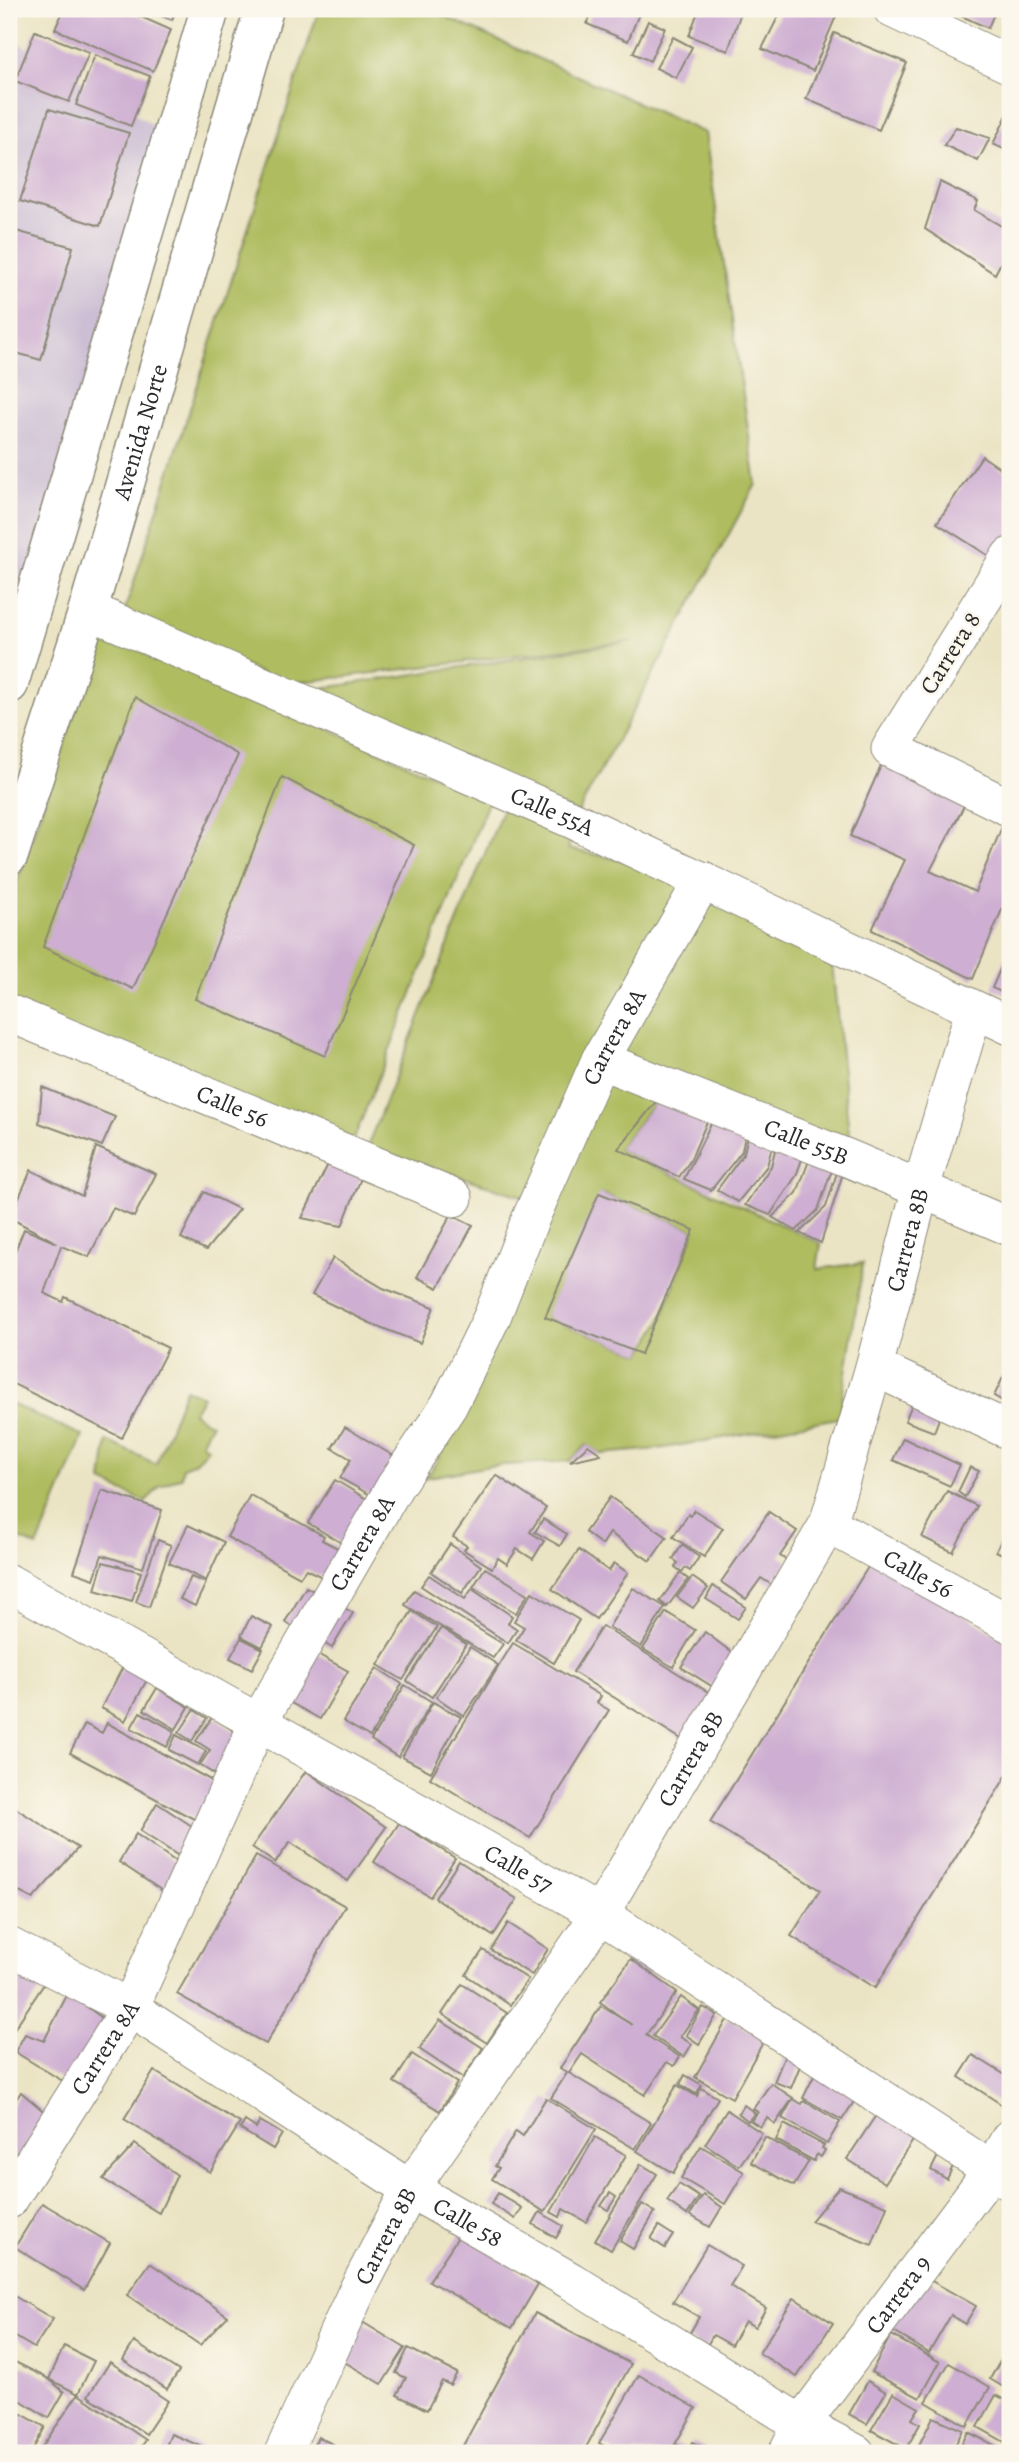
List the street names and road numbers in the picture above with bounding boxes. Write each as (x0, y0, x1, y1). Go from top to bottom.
street label: Avenida Norte (105, 360, 175, 505)
street label: Carrera 8 (912, 606, 988, 700)
street label: Calle 55A (506, 779, 600, 844)
street label: Carrera 8A (575, 982, 654, 1090)
street label: Calle 56 (192, 1077, 273, 1135)
street label: Calle 55B (759, 1111, 853, 1173)
street label: Carrera 8B (878, 1185, 936, 1295)
street label: Carrera 8A (322, 1489, 403, 1597)
street label: Calle 56 (878, 1542, 959, 1606)
street label: Carrera 8B (650, 1705, 731, 1813)
street label: Calle 57 (478, 1836, 559, 1901)
street label: Carrera 8A (63, 1994, 147, 2101)
street label: Carrera 8B (347, 2182, 424, 2290)
street label: Calle 58 (427, 2189, 509, 2255)
street label: Carrera 9 (858, 2249, 938, 2341)

